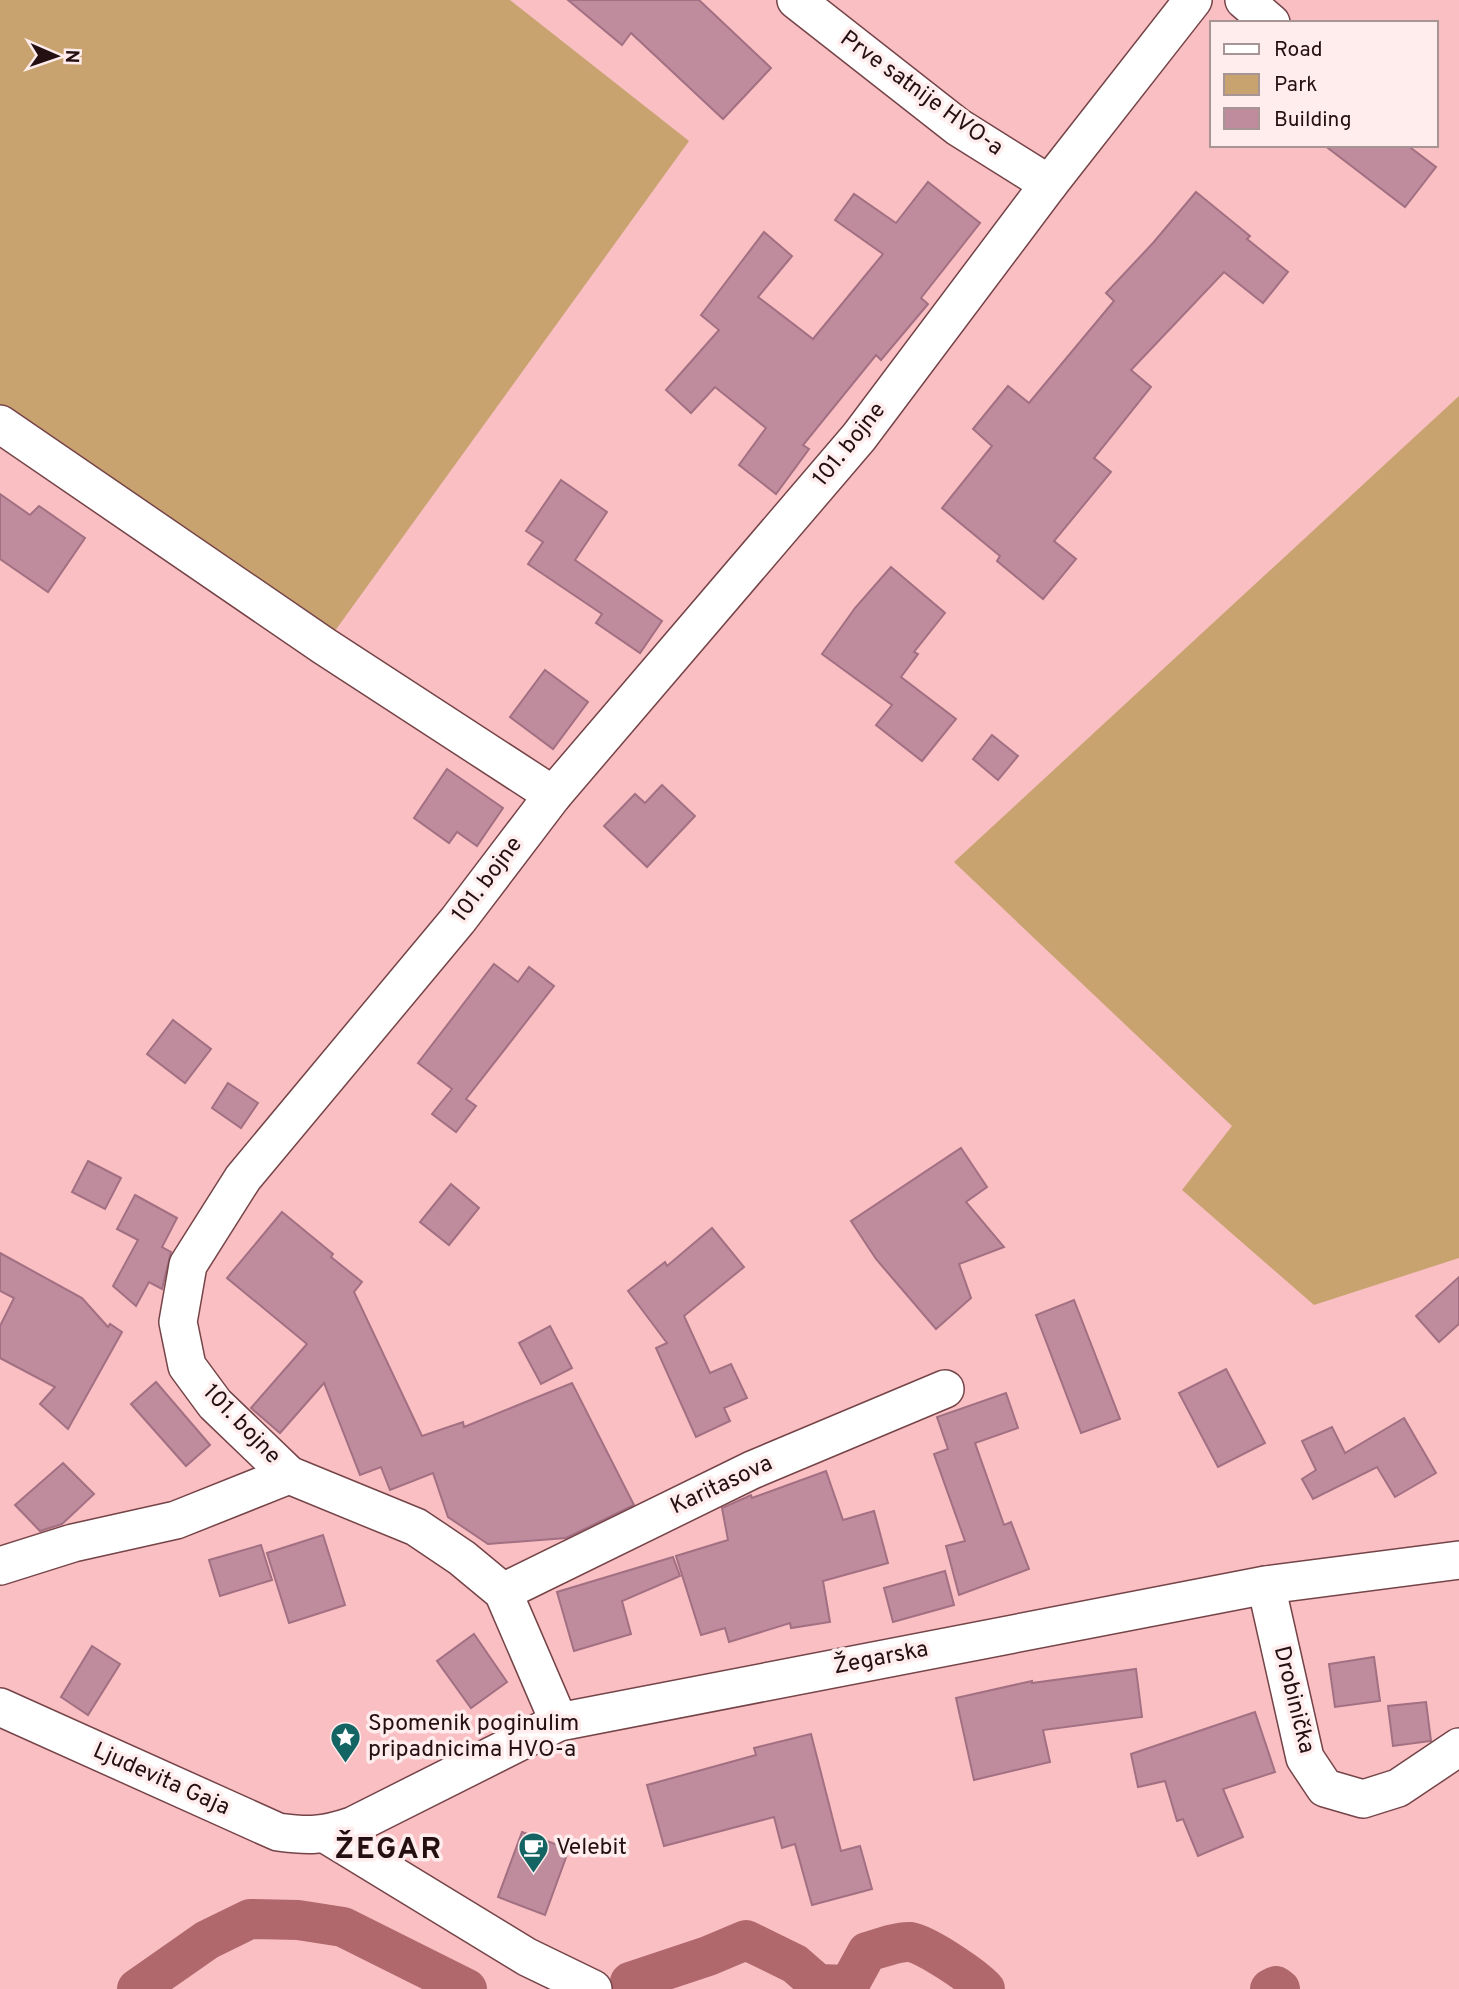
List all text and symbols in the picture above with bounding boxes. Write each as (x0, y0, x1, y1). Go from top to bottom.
north arrow (21, 21, 91, 91)
legend (1210, 21, 1438, 147)
street label: Prve satnije HVO-a (834, 25, 1008, 163)
text: Road (1274, 37, 1323, 64)
text: N (59, 49, 83, 64)
text: Park (1274, 72, 1317, 99)
text: Building (1274, 107, 1352, 134)
street label: 101. bojne (807, 397, 893, 493)
street label: 101. bojne (446, 831, 530, 929)
street label: 101. bojne (196, 1379, 286, 1471)
street label: Karitasova (666, 1450, 778, 1522)
street label: Žegarska (831, 1635, 931, 1682)
street label: Drobinička (1266, 1643, 1320, 1757)
place label: Spomenik poginulim pripadnicima HVO-a (368, 1710, 579, 1765)
place icon: Spomenik poginulim pripadnicima HVO-a (328, 1720, 362, 1764)
street label: Ljudevita Gaja (88, 1737, 234, 1823)
district label: ŽEGAR (335, 1830, 443, 1869)
cafe icon: Velebit (516, 1831, 550, 1875)
place label: Velebit (556, 1834, 627, 1863)

